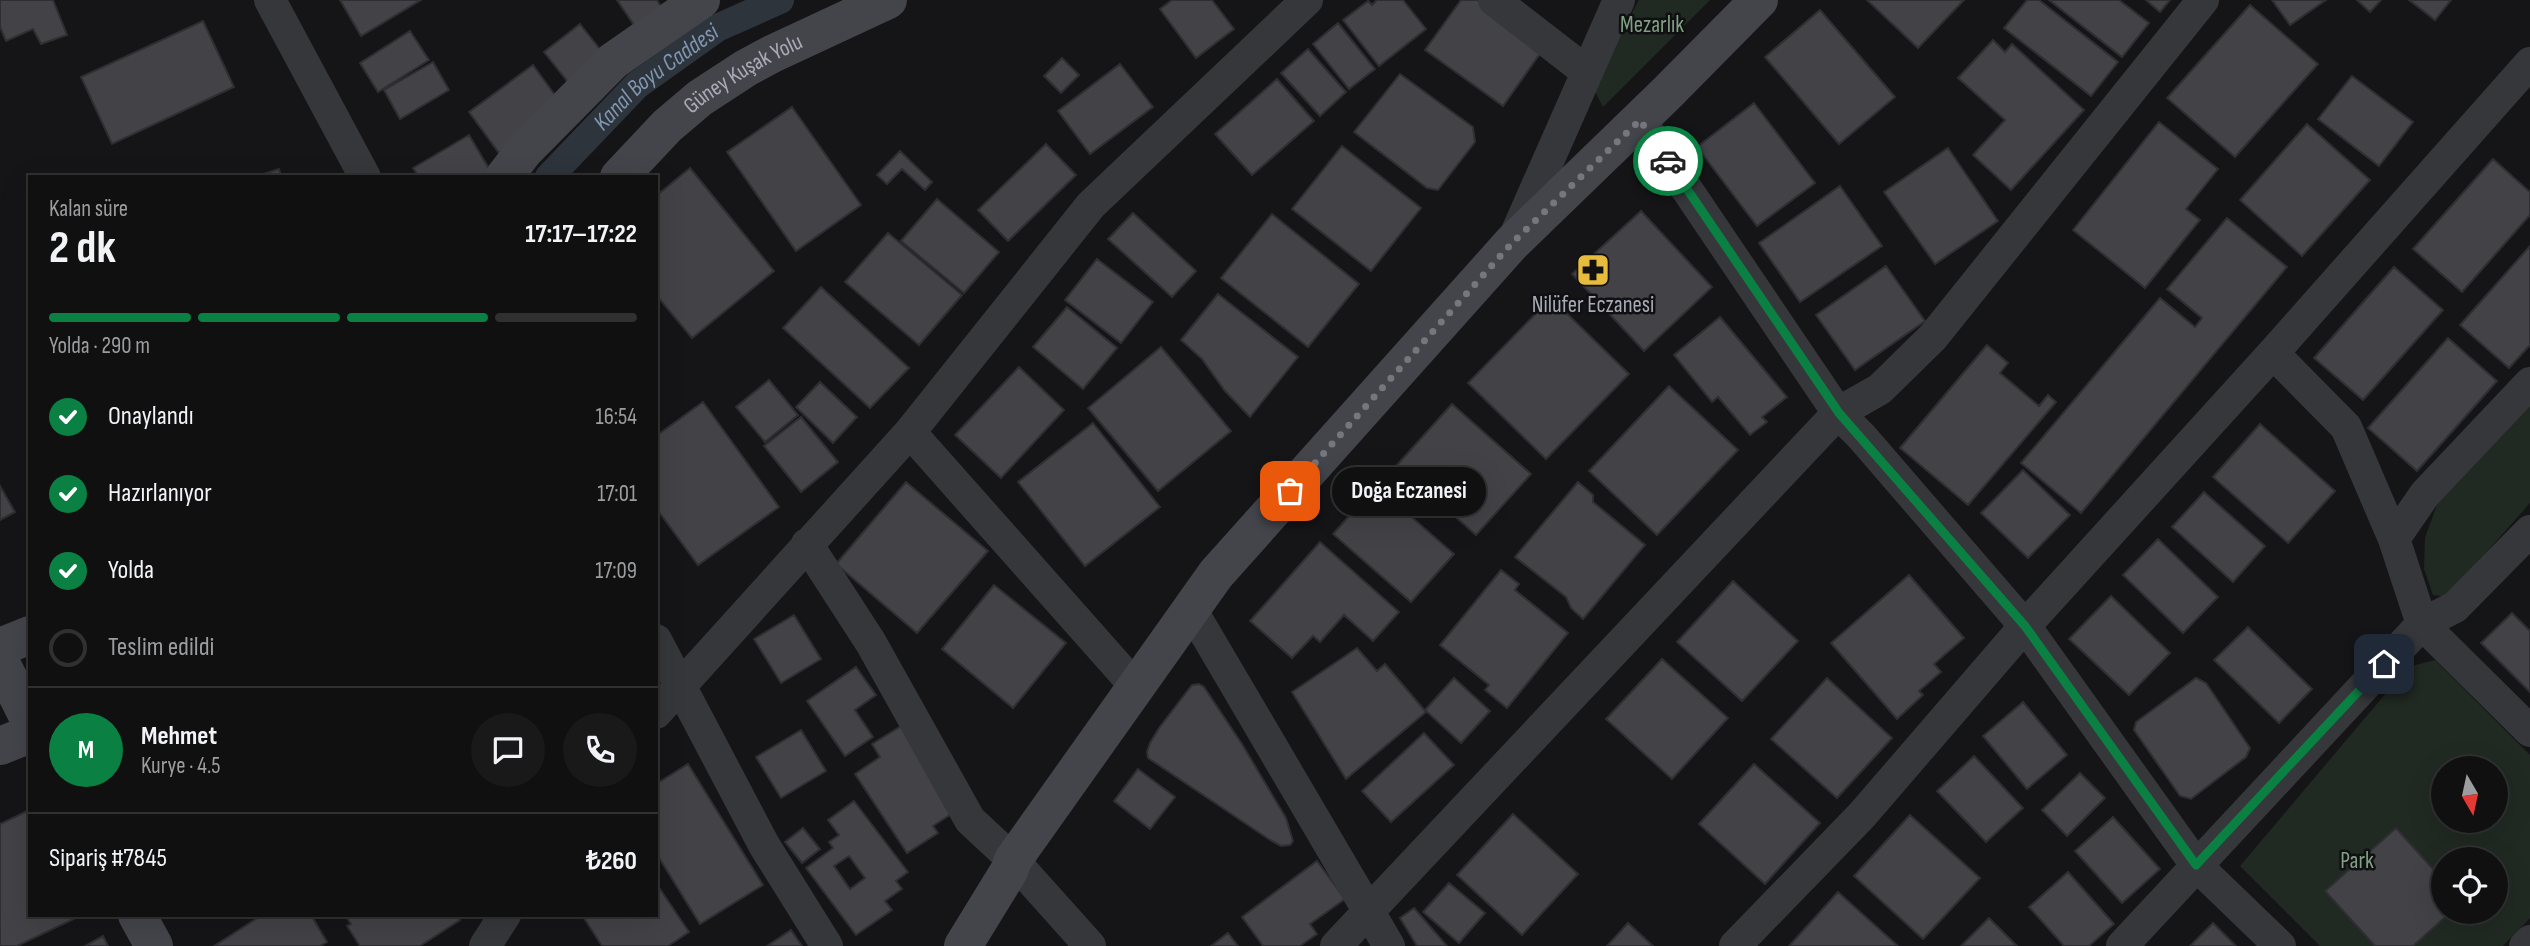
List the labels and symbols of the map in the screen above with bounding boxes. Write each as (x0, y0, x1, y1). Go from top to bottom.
park label: Mezarlık (1620, 11, 1684, 39)
water label: Kanal Boyu Caddesi (587, 17, 724, 136)
street label: Güney Kuşak Yolu (678, 28, 807, 120)
courier (1633, 126, 1703, 196)
pharmacy icon: Nilüfer Eczanesi (1574, 251, 1612, 289)
place label: Nilüfer Eczanesi (1532, 291, 1654, 319)
pin (1260, 461, 1320, 521)
callout: Doğa Eczanesi (1332, 466, 1486, 516)
pin (2354, 634, 2414, 694)
north arrow (2431, 756, 2508, 833)
park label: Park (2340, 847, 2374, 875)

